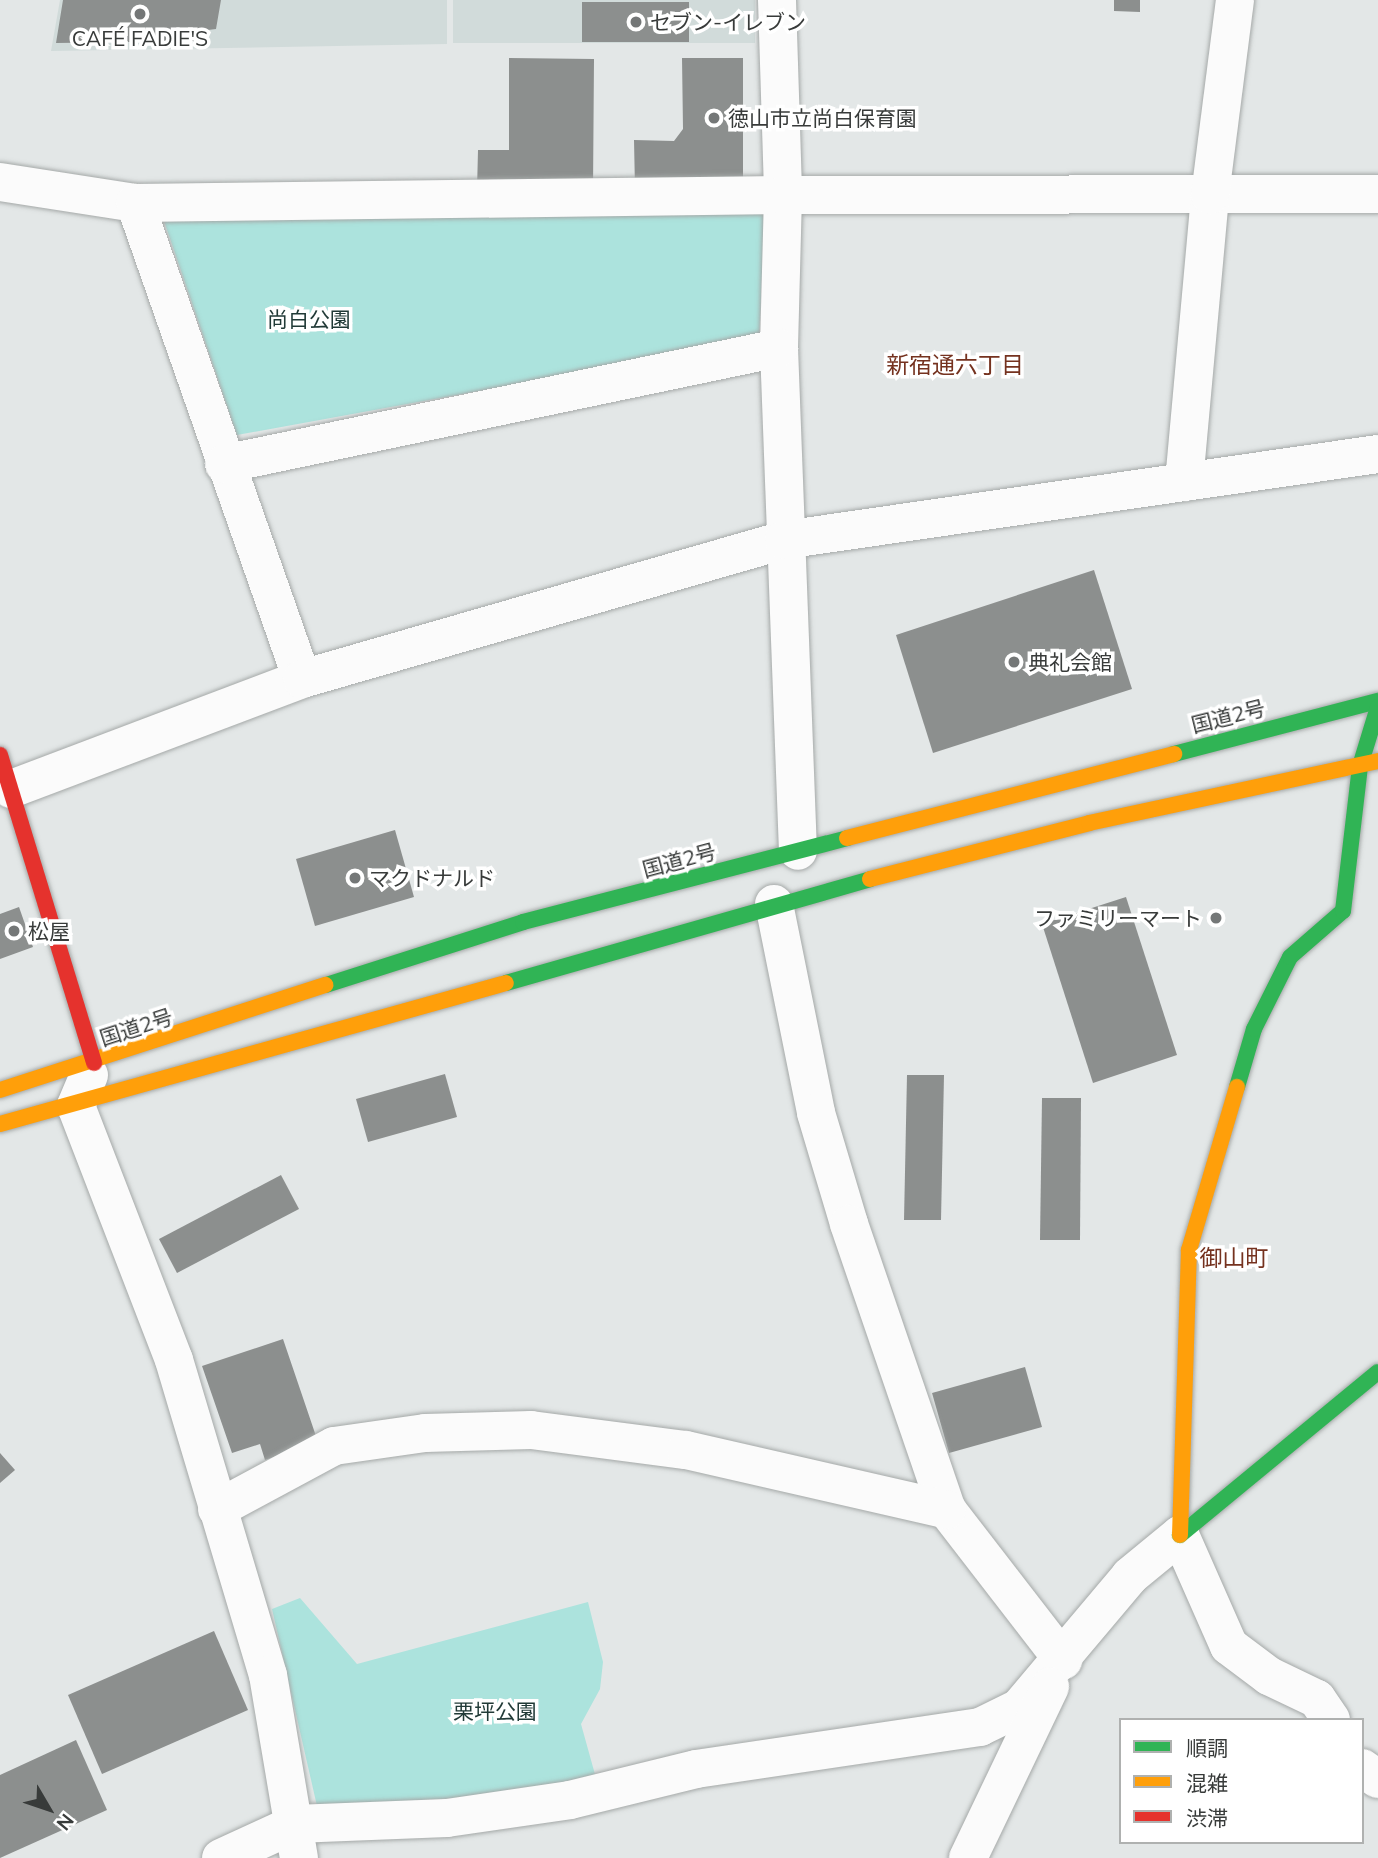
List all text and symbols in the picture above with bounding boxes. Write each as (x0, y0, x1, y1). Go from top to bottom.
marker: CAFÉ FADIE'S (132, 6, 148, 22)
place label: セブン-イレブン (650, 9, 806, 35)
marker: セブン-イレブン (628, 14, 644, 30)
place label: CAFÉ FADIE'S (72, 25, 208, 51)
place label: 徳山市立尚白保育園 (728, 105, 917, 131)
marker: 徳山市立尚白保育園 (706, 110, 722, 126)
park label: 尚白公園 (267, 306, 351, 332)
district label: 新宿通六丁目 (886, 351, 1024, 379)
place label: 典礼会館 (1028, 649, 1112, 675)
marker: 典礼会館 (1006, 654, 1022, 670)
street label: 国道2号 (1188, 695, 1268, 737)
street label: 国道2号 (639, 838, 719, 882)
place label: マクドナルド (369, 865, 495, 891)
marker: マクドナルド (347, 870, 363, 886)
place label: ファミリーマート (1034, 905, 1202, 931)
marker: ファミリーマート (1208, 910, 1224, 926)
place label: 松屋 (28, 918, 70, 944)
marker: 松屋 (6, 923, 22, 939)
street label: 国道2号 (96, 1003, 176, 1051)
district label: 御山町 (1200, 1244, 1268, 1272)
park label: 栗坪公園 (453, 1698, 537, 1724)
legend (1119, 1718, 1364, 1844)
text: 順調 (1186, 1735, 1228, 1761)
text: 混雑 (1186, 1770, 1228, 1796)
north arrow (14, 1774, 84, 1844)
text: 渋滞 (1186, 1805, 1228, 1831)
text: N (51, 1809, 79, 1835)

